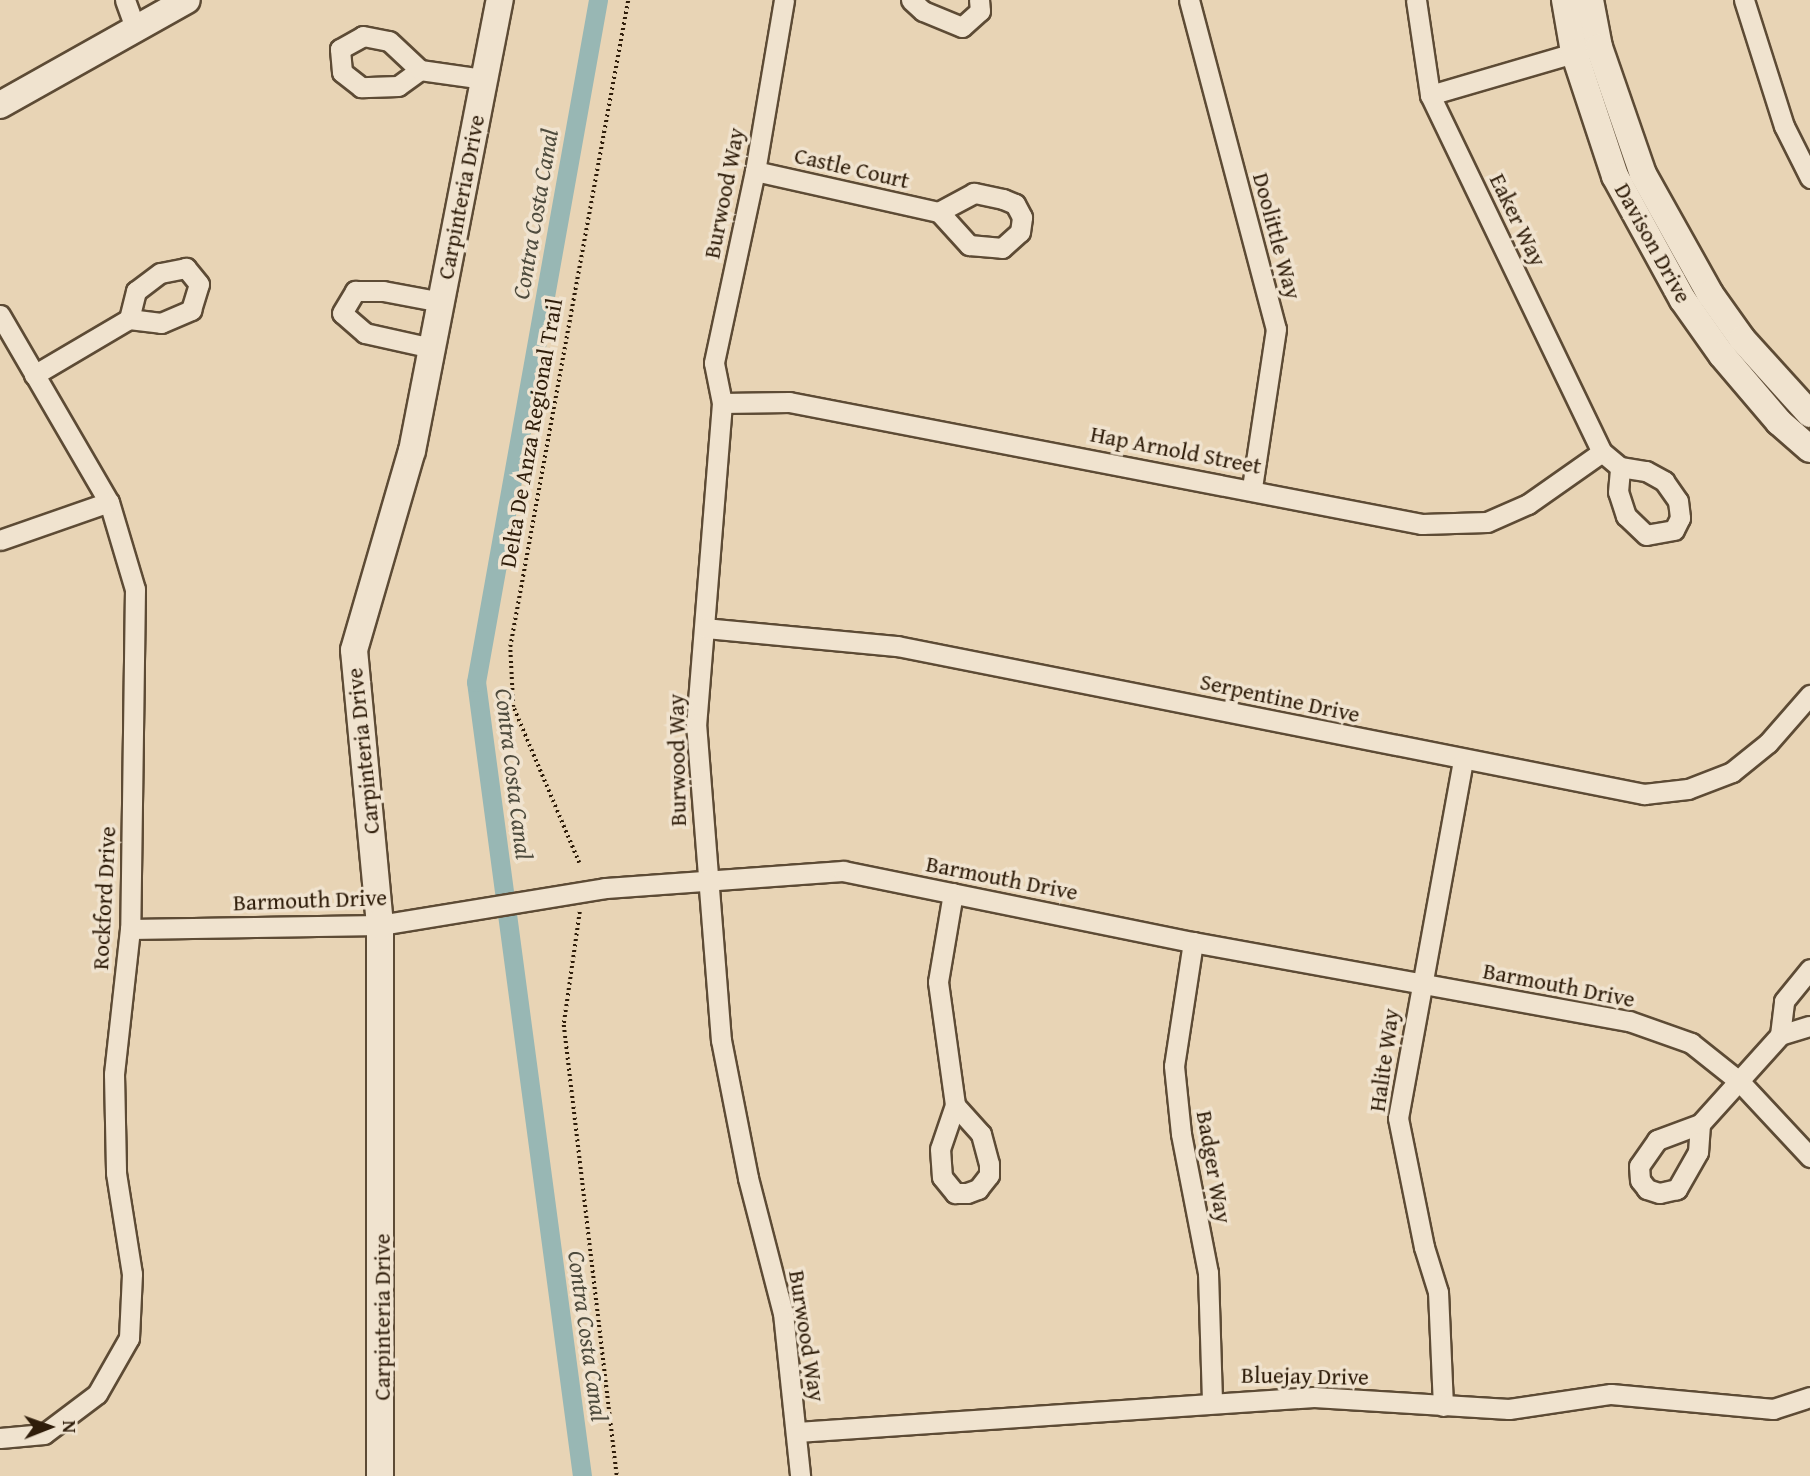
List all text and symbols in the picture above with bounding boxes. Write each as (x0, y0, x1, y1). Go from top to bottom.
street label: Carpinteria Drive (432, 112, 490, 282)
street label: Burwood Way (698, 125, 750, 261)
water label: Contra Costa Canal (506, 127, 564, 301)
street label: Castle Court (792, 141, 912, 195)
street label: Eaker Way (1484, 169, 1552, 271)
street label: Doolittle Way (1247, 170, 1307, 302)
street label: Davison Drive (1609, 178, 1697, 308)
street label: Delta De Anza Regional Trail (494, 296, 568, 570)
street label: Hap Arnold Street (1088, 420, 1264, 480)
street label: Carpinteria Drive (341, 667, 385, 835)
street label: Serpentine Drive (1198, 668, 1362, 728)
water label: Contra Costa Canal (489, 687, 539, 861)
street label: Burwood Way (662, 693, 692, 827)
street label: Rockford Drive (86, 825, 122, 971)
street label: Barmouth Drive (924, 850, 1080, 906)
street label: Barmouth Drive (233, 884, 387, 916)
street label: Barmouth Drive (1481, 957, 1637, 1013)
street label: Halite Way (1363, 1007, 1405, 1113)
street label: Badger Way (1191, 1108, 1237, 1226)
street label: Carpinteria Drive (368, 1233, 396, 1401)
water label: Contra Costa Canal (562, 1249, 614, 1423)
street label: Burwood Way (783, 1268, 831, 1404)
street label: Bluejay Drive (1241, 1361, 1369, 1391)
north arrow (14, 1392, 84, 1462)
text: N (56, 1420, 84, 1433)

